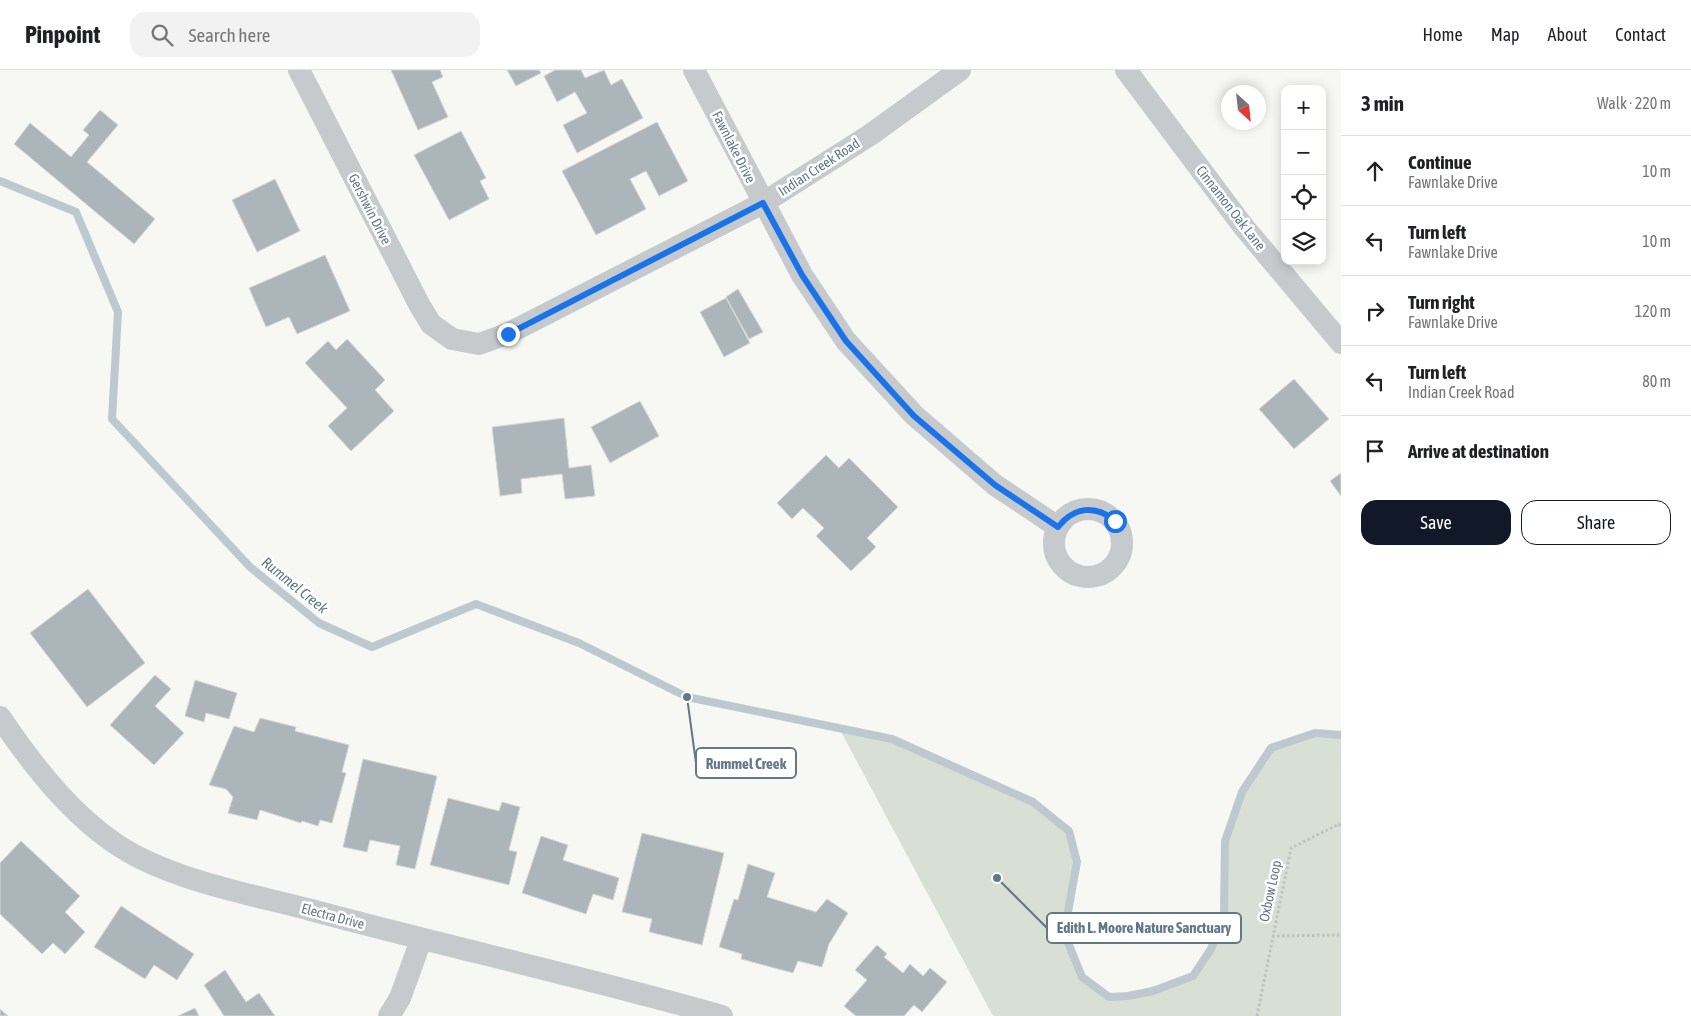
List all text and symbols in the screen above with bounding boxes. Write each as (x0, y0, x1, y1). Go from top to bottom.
search box (130, 12, 480, 57)
text: Pinpoint (25, 21, 100, 48)
icon: search (148, 21, 176, 49)
text: Search here (188, 24, 270, 46)
text: Home (1423, 24, 1463, 45)
text: Map (1491, 24, 1520, 45)
text: About (1548, 24, 1587, 45)
text: Contact (1615, 24, 1666, 45)
north arrow (1221, 85, 1266, 130)
map controls (1281, 85, 1326, 265)
button: + (1281, 85, 1326, 130)
text: 3 min (1361, 91, 1404, 115)
text: Walk · 220 m (1597, 94, 1671, 112)
street label: Fawnlake Drive (709, 108, 759, 186)
button: − (1281, 130, 1326, 175)
street label: Indian Creek Road (776, 135, 862, 199)
text: Continue (1408, 151, 1472, 173)
icon: ahead (1361, 157, 1389, 185)
text: 10 m (1642, 162, 1671, 180)
street label: Cinnamon Oak Lane (1193, 163, 1269, 253)
street label: Gershwin Drive (345, 171, 395, 247)
text: Fawnlake Drive (1408, 173, 1498, 191)
button: locate (1281, 175, 1326, 220)
button: layers (1281, 220, 1326, 265)
text: Turn left (1408, 221, 1466, 243)
icon: left (1361, 227, 1389, 255)
text: 10 m (1642, 232, 1671, 250)
text: Fawnlake Drive (1408, 243, 1498, 261)
text: Turn right (1408, 291, 1475, 313)
icon: right (1361, 297, 1389, 325)
text: 120 m (1635, 302, 1671, 320)
text: Fawnlake Drive (1408, 313, 1498, 331)
route end (497, 323, 520, 346)
text: Turn left (1408, 361, 1466, 383)
icon: left (1361, 367, 1389, 395)
text: 80 m (1642, 372, 1671, 390)
text: Indian Creek Road (1408, 383, 1515, 401)
icon: arrive (1361, 437, 1389, 465)
text: Arrive at destination (1408, 440, 1549, 462)
button: Save (1361, 500, 1511, 545)
button: Share (1521, 500, 1671, 545)
route start (1104, 510, 1127, 533)
water label: Rummel Creek (259, 553, 332, 617)
callout: Rummel Creek (696, 748, 796, 778)
text: Rummel Creek (706, 755, 787, 772)
street label: Oxbow Loop (1256, 858, 1284, 923)
street label: Electra Drive (300, 900, 366, 932)
callout: Edith L. Moore Nature Sanctuary (1047, 913, 1241, 943)
text: Edith L. Moore Nature Sanctuary (1057, 919, 1232, 936)

